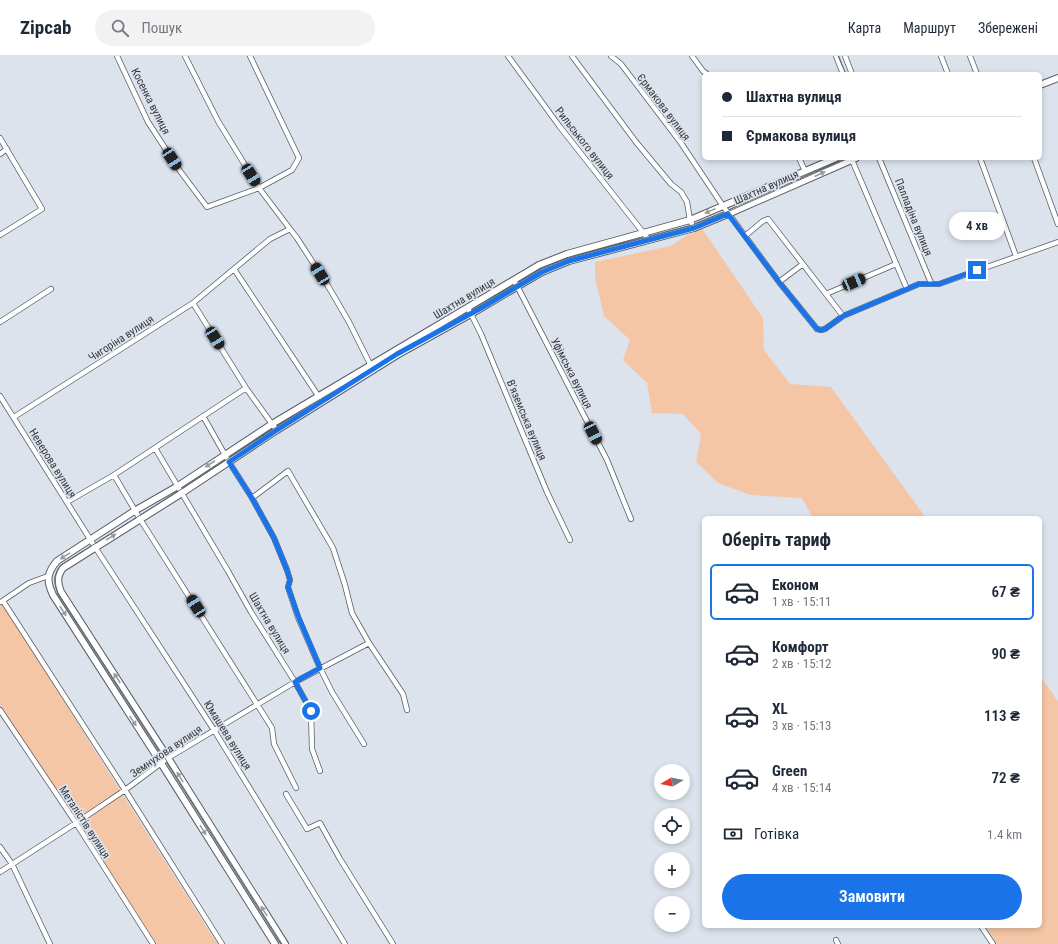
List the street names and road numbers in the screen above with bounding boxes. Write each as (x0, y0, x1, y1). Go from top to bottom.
street label: Косенка вулиця (128, 66, 173, 137)
street label: Єрмакова вулиця (634, 71, 693, 143)
street label: Рильського вулиця (552, 105, 617, 182)
street label: Шахтна вулиця (732, 167, 801, 207)
street label: Палладіна вулиця (892, 176, 935, 258)
street label: Шахтна вулиця (431, 275, 497, 322)
street label: Чигоріна вулиця (86, 312, 156, 364)
street label: Уфімська вулиця (548, 336, 595, 411)
street label: В’яземська вулиця (504, 378, 549, 462)
street label: Неверова вулиця (26, 426, 79, 500)
street label: Шахтна вулиця (246, 590, 293, 656)
street label: Юмашева вулиця (201, 698, 254, 772)
street label: Земнухова вулиця (128, 723, 205, 780)
street label: Металістів вулиця (56, 784, 113, 861)

